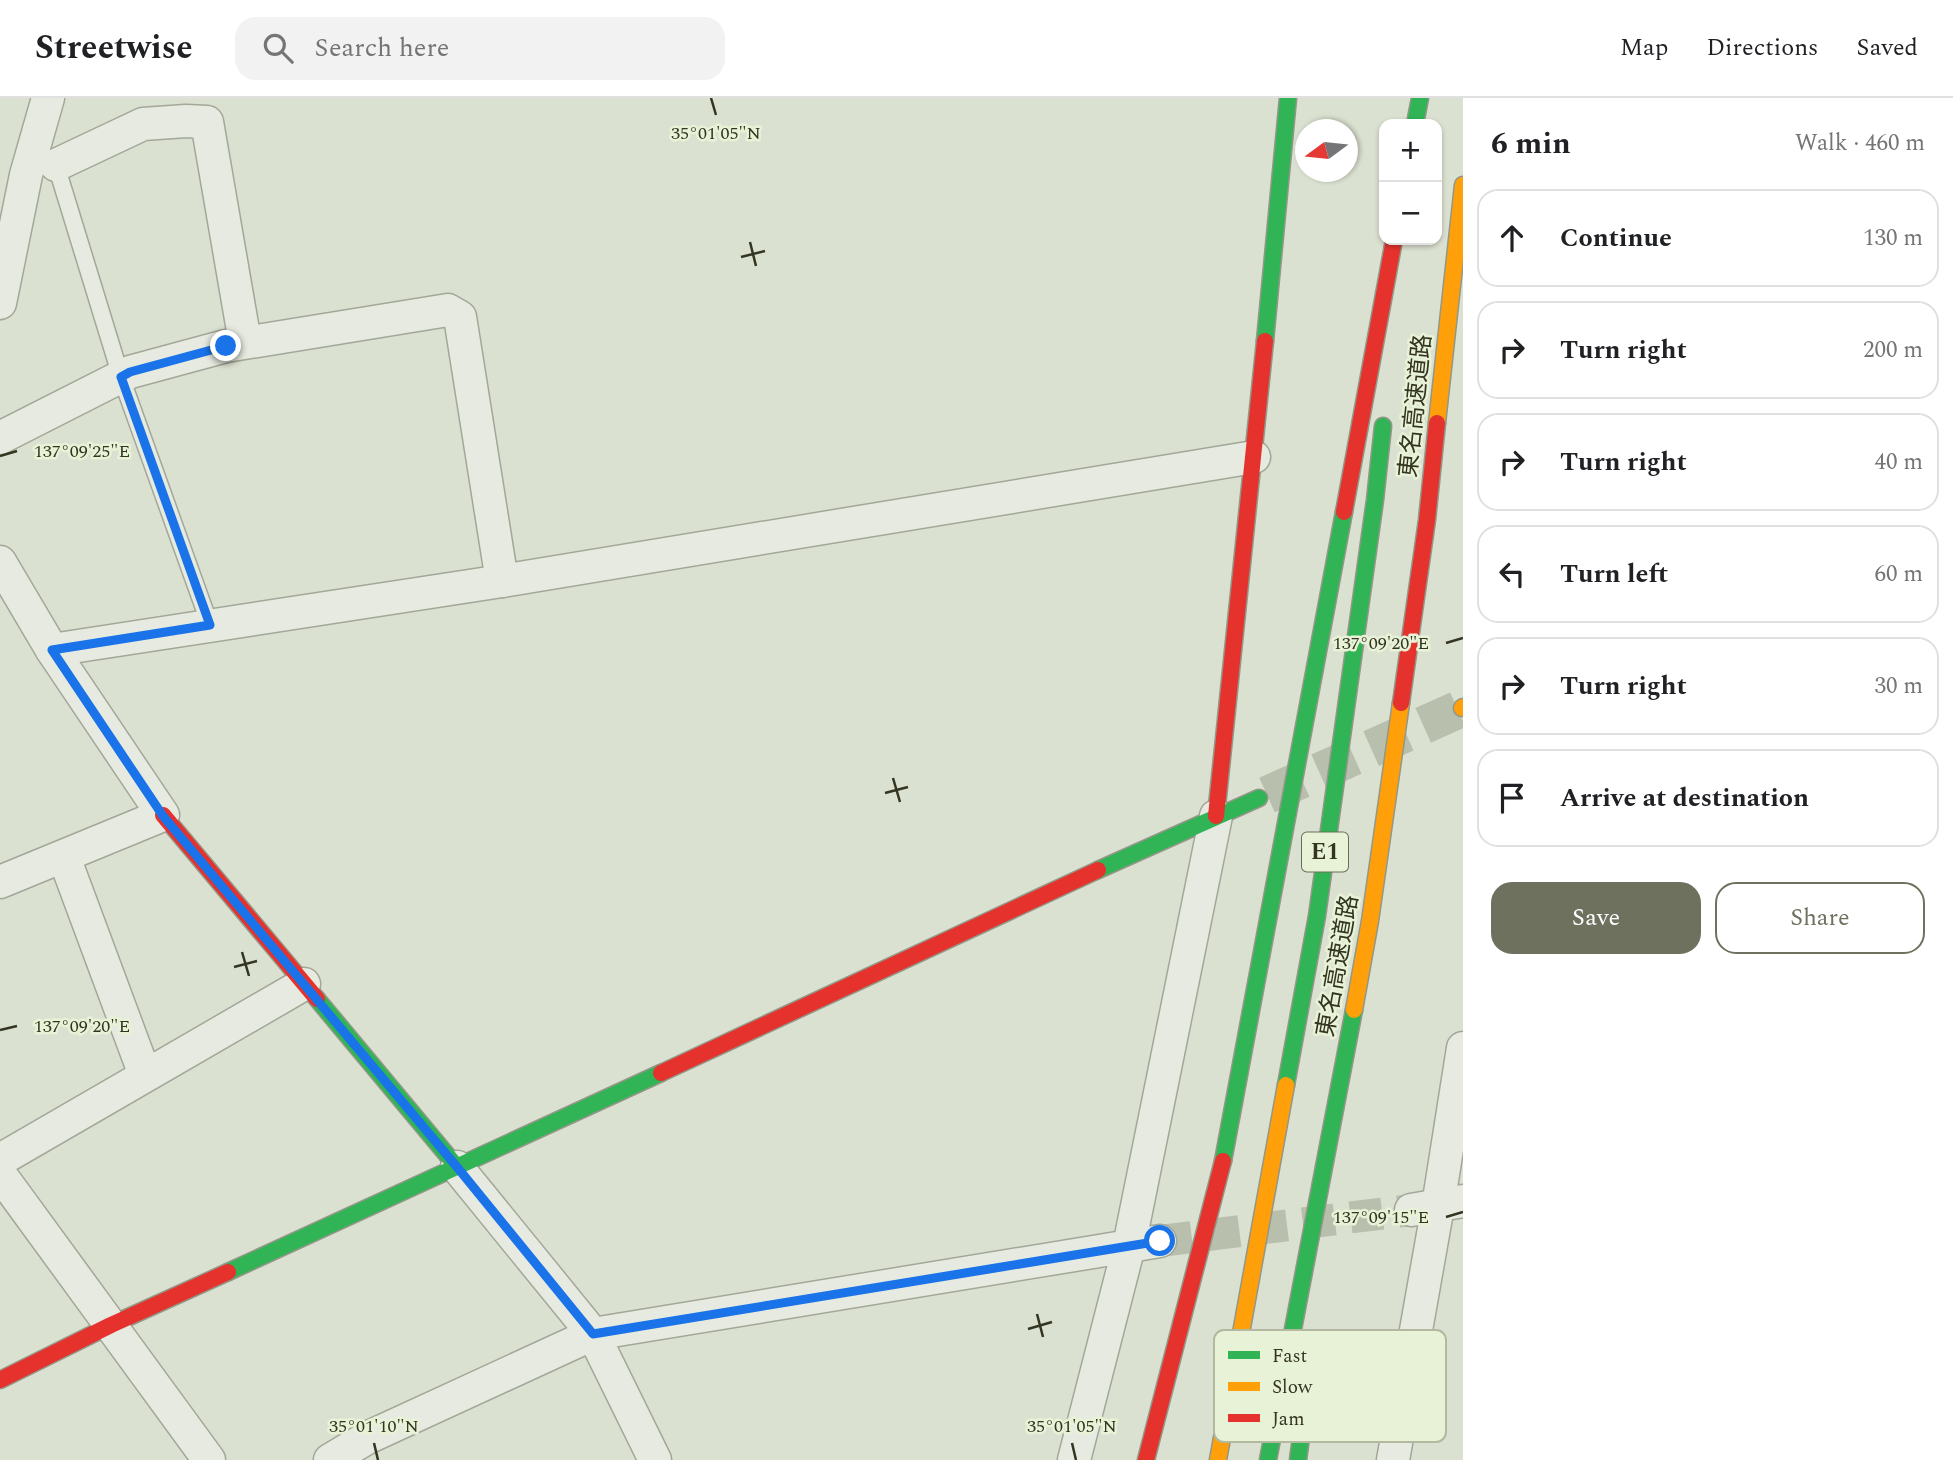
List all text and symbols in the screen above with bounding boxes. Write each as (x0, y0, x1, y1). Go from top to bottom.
search box (235, 17, 725, 80)
text: Streetwise (35, 23, 193, 73)
text: Search here (315, 28, 449, 68)
icon: search (259, 29, 297, 67)
text: Map (1620, 30, 1668, 66)
text: Directions (1706, 30, 1818, 66)
text: Saved (1856, 30, 1918, 66)
north arrow (1295, 119, 1358, 182)
map controls (1379, 119, 1442, 245)
button: + (1379, 119, 1442, 182)
text: 35°01'05"N (671, 120, 761, 147)
text: 6 min (1491, 121, 1571, 167)
text: Walk · 460 m (1795, 126, 1925, 161)
button: − (1379, 182, 1442, 245)
text: Continue (1560, 218, 1672, 258)
icon: ahead (1493, 219, 1531, 257)
text: 130 m (1863, 221, 1923, 256)
route end (210, 330, 241, 361)
text: Turn right (1560, 330, 1687, 370)
icon: right (1493, 331, 1531, 369)
street label: 東名高速道路 (1391, 333, 1441, 479)
text: 200 m (1863, 333, 1923, 368)
text: 137°09'25"E (34, 438, 130, 465)
text: Turn right (1560, 442, 1687, 482)
icon: right (1493, 443, 1531, 481)
text: 40 m (1874, 445, 1923, 480)
text: Turn left (1560, 554, 1668, 594)
icon: left (1493, 555, 1531, 593)
text: 60 m (1874, 557, 1923, 592)
text: 137°09'20"E (1333, 630, 1429, 657)
text: Turn right (1560, 666, 1687, 706)
icon: right (1493, 667, 1531, 705)
text: 30 m (1874, 669, 1923, 704)
text: Arrive at destination (1560, 778, 1809, 818)
icon: arrive (1493, 779, 1531, 817)
road number: E1 (1302, 832, 1348, 872)
button: Save (1491, 882, 1701, 954)
button: Share (1715, 882, 1925, 954)
street label: 東名高速道路 (1308, 892, 1368, 1040)
text: 137°09'20"E (34, 1013, 130, 1040)
text: 137°09'15"E (1333, 1204, 1429, 1231)
route start (1144, 1225, 1175, 1256)
legend (1214, 1330, 1446, 1442)
text: Fast (1272, 1342, 1308, 1371)
text: Slow (1272, 1373, 1313, 1402)
text: Jam (1272, 1405, 1304, 1434)
text: 35°01'10"N (329, 1413, 419, 1440)
text: 35°01'05"N (1027, 1413, 1117, 1440)

